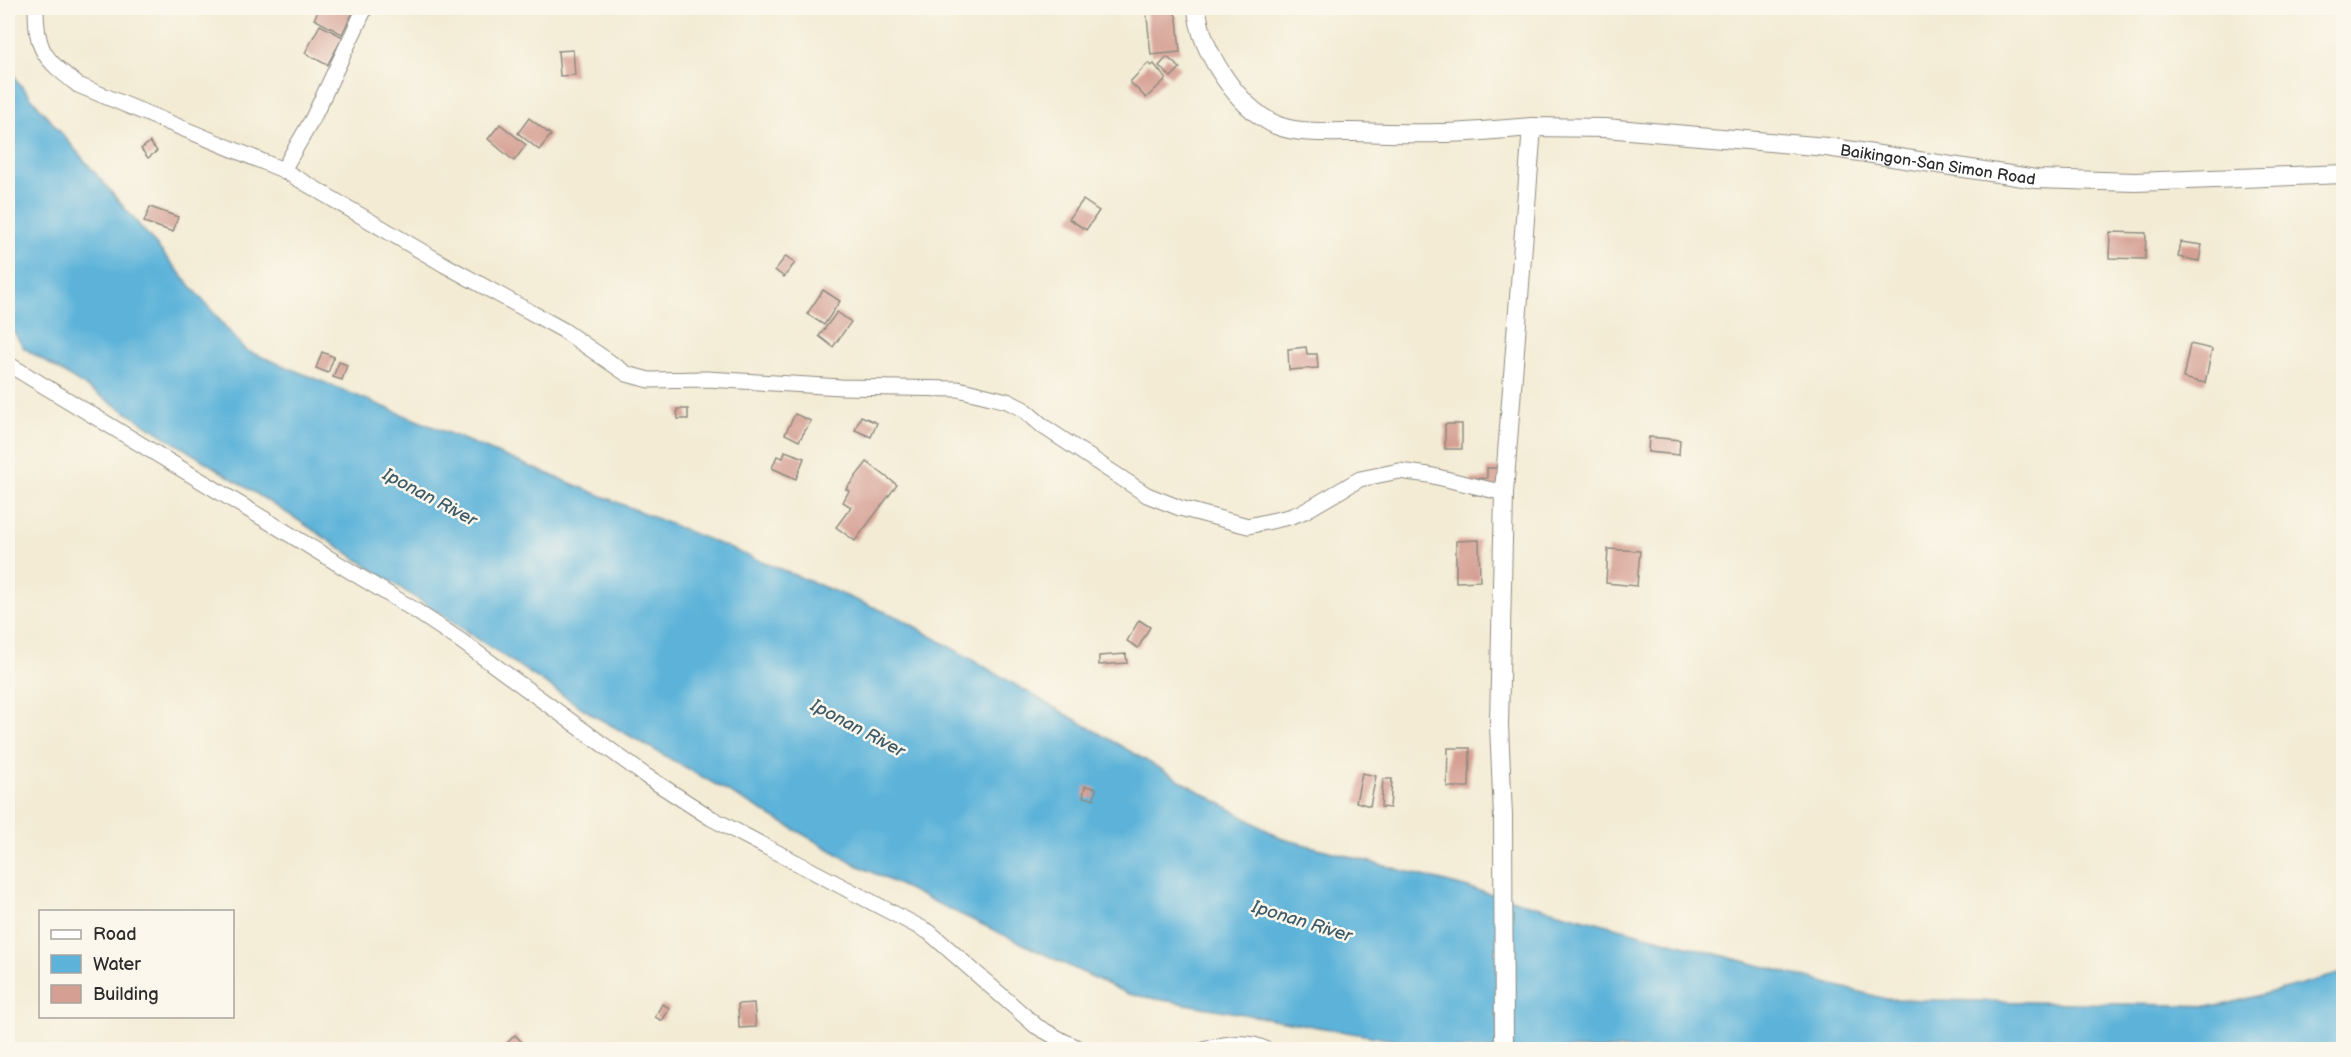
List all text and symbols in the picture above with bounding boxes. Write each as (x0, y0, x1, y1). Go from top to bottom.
street label: Baikingon-San Simon Road (1839, 141, 2037, 190)
water label: Iponan River (378, 463, 482, 532)
water label: Iponan River (806, 694, 910, 763)
water label: Iponan River (1248, 896, 1356, 947)
legend (39, 910, 234, 1018)
text: Road (93, 924, 137, 945)
text: Water (93, 954, 141, 975)
text: Building (93, 984, 159, 1005)

